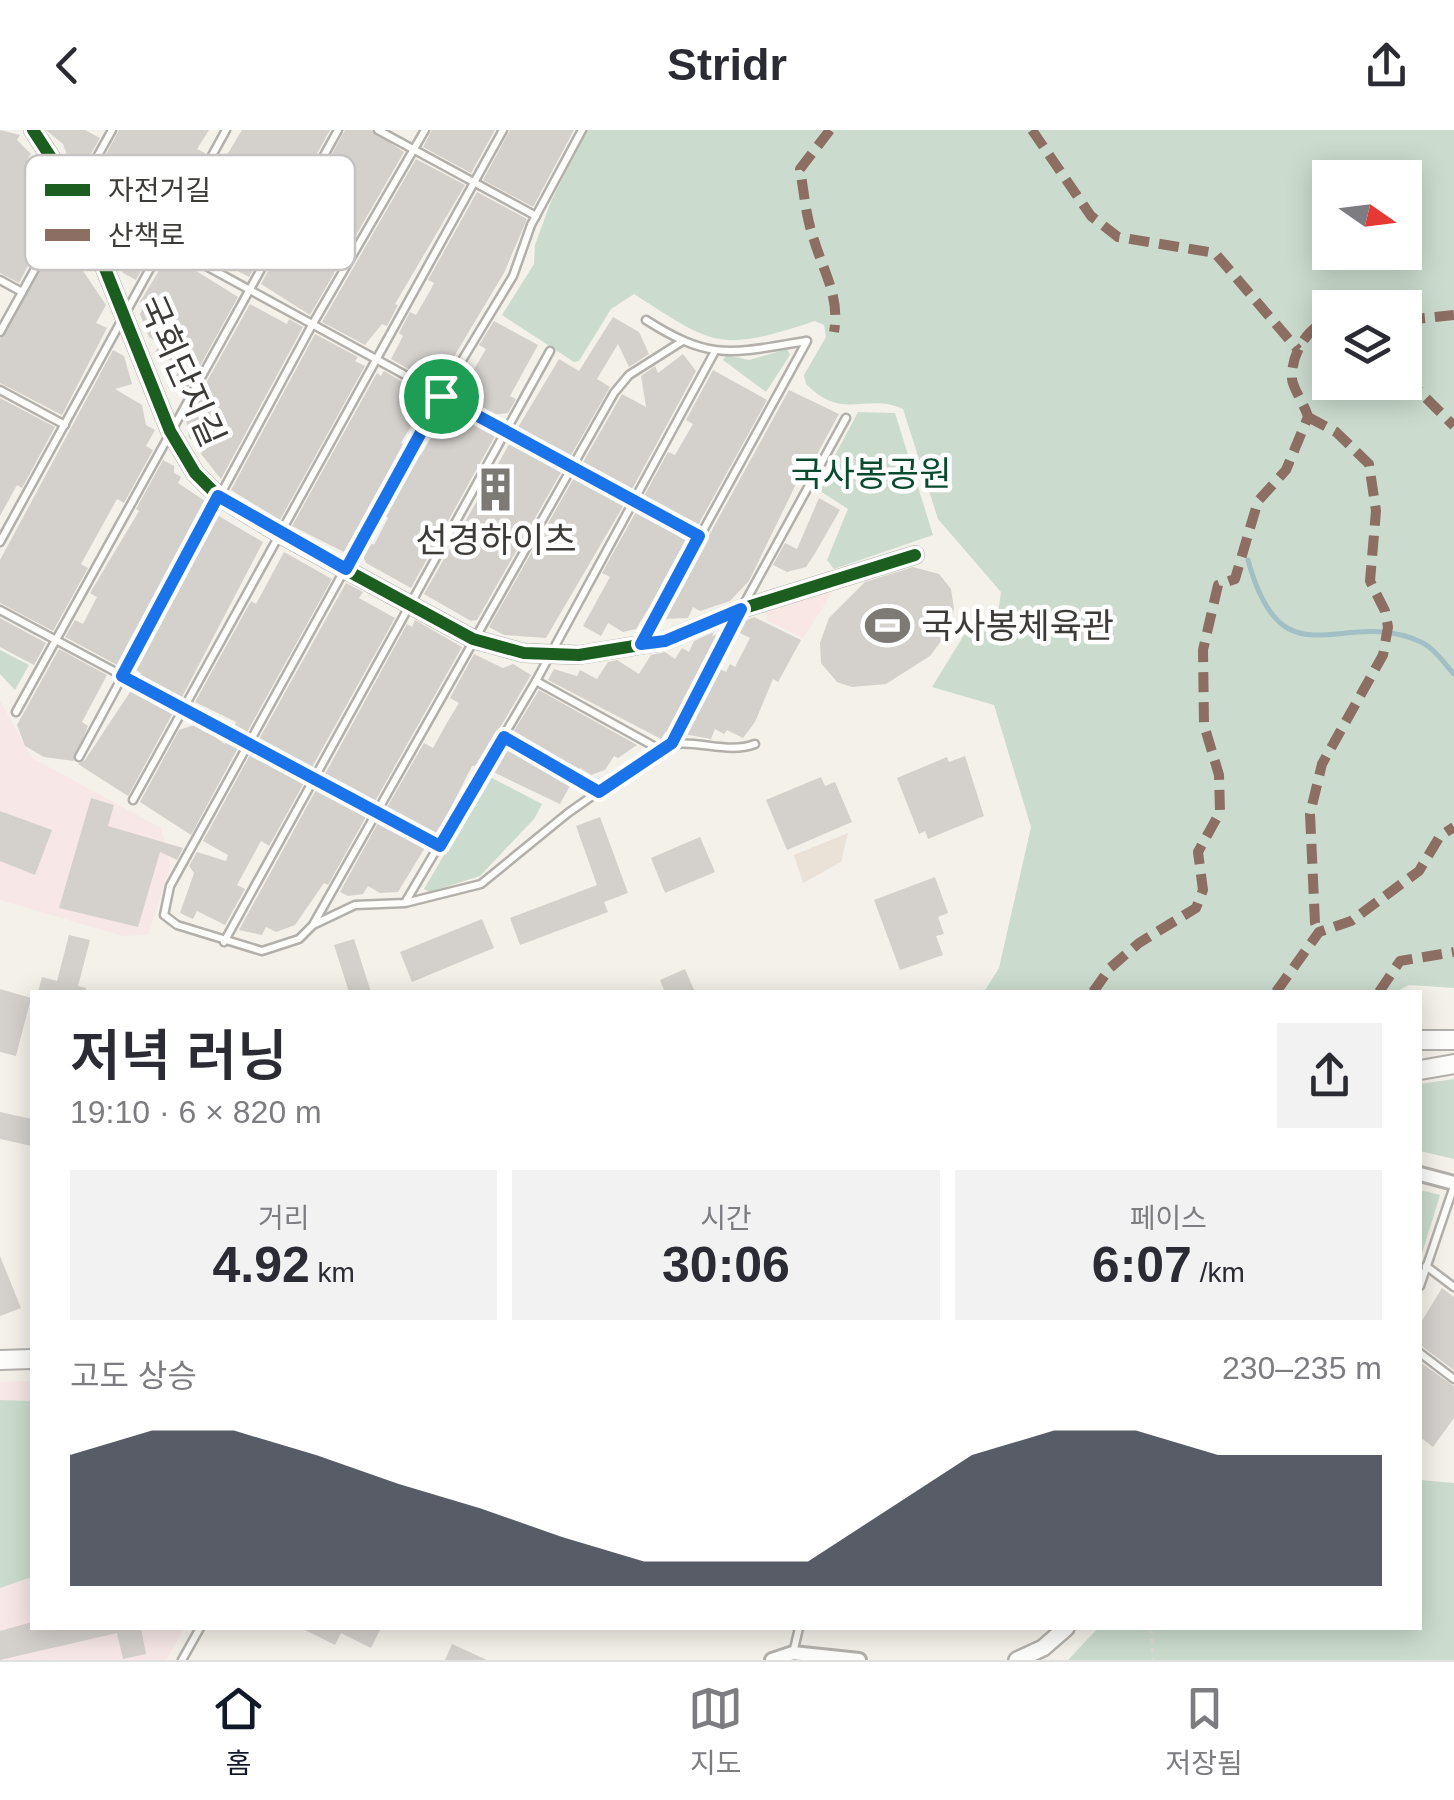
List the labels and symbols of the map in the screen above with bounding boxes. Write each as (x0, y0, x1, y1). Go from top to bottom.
legend (25, 155, 355, 270)
north arrow (1312, 160, 1422, 270)
text: 자전거길 (108, 175, 211, 206)
text: 산책로 (108, 220, 185, 251)
street label: 국회단지길 (132, 289, 233, 452)
pin (399, 354, 484, 439)
park label: 국사봉공원 (790, 454, 952, 493)
building icon: 선경하이츠 (472, 466, 520, 514)
place label: 선경하이츠 (415, 520, 577, 559)
sports icon: 국사봉체육관 (864, 602, 912, 650)
place label: 국사봉체육관 (921, 606, 1114, 645)

